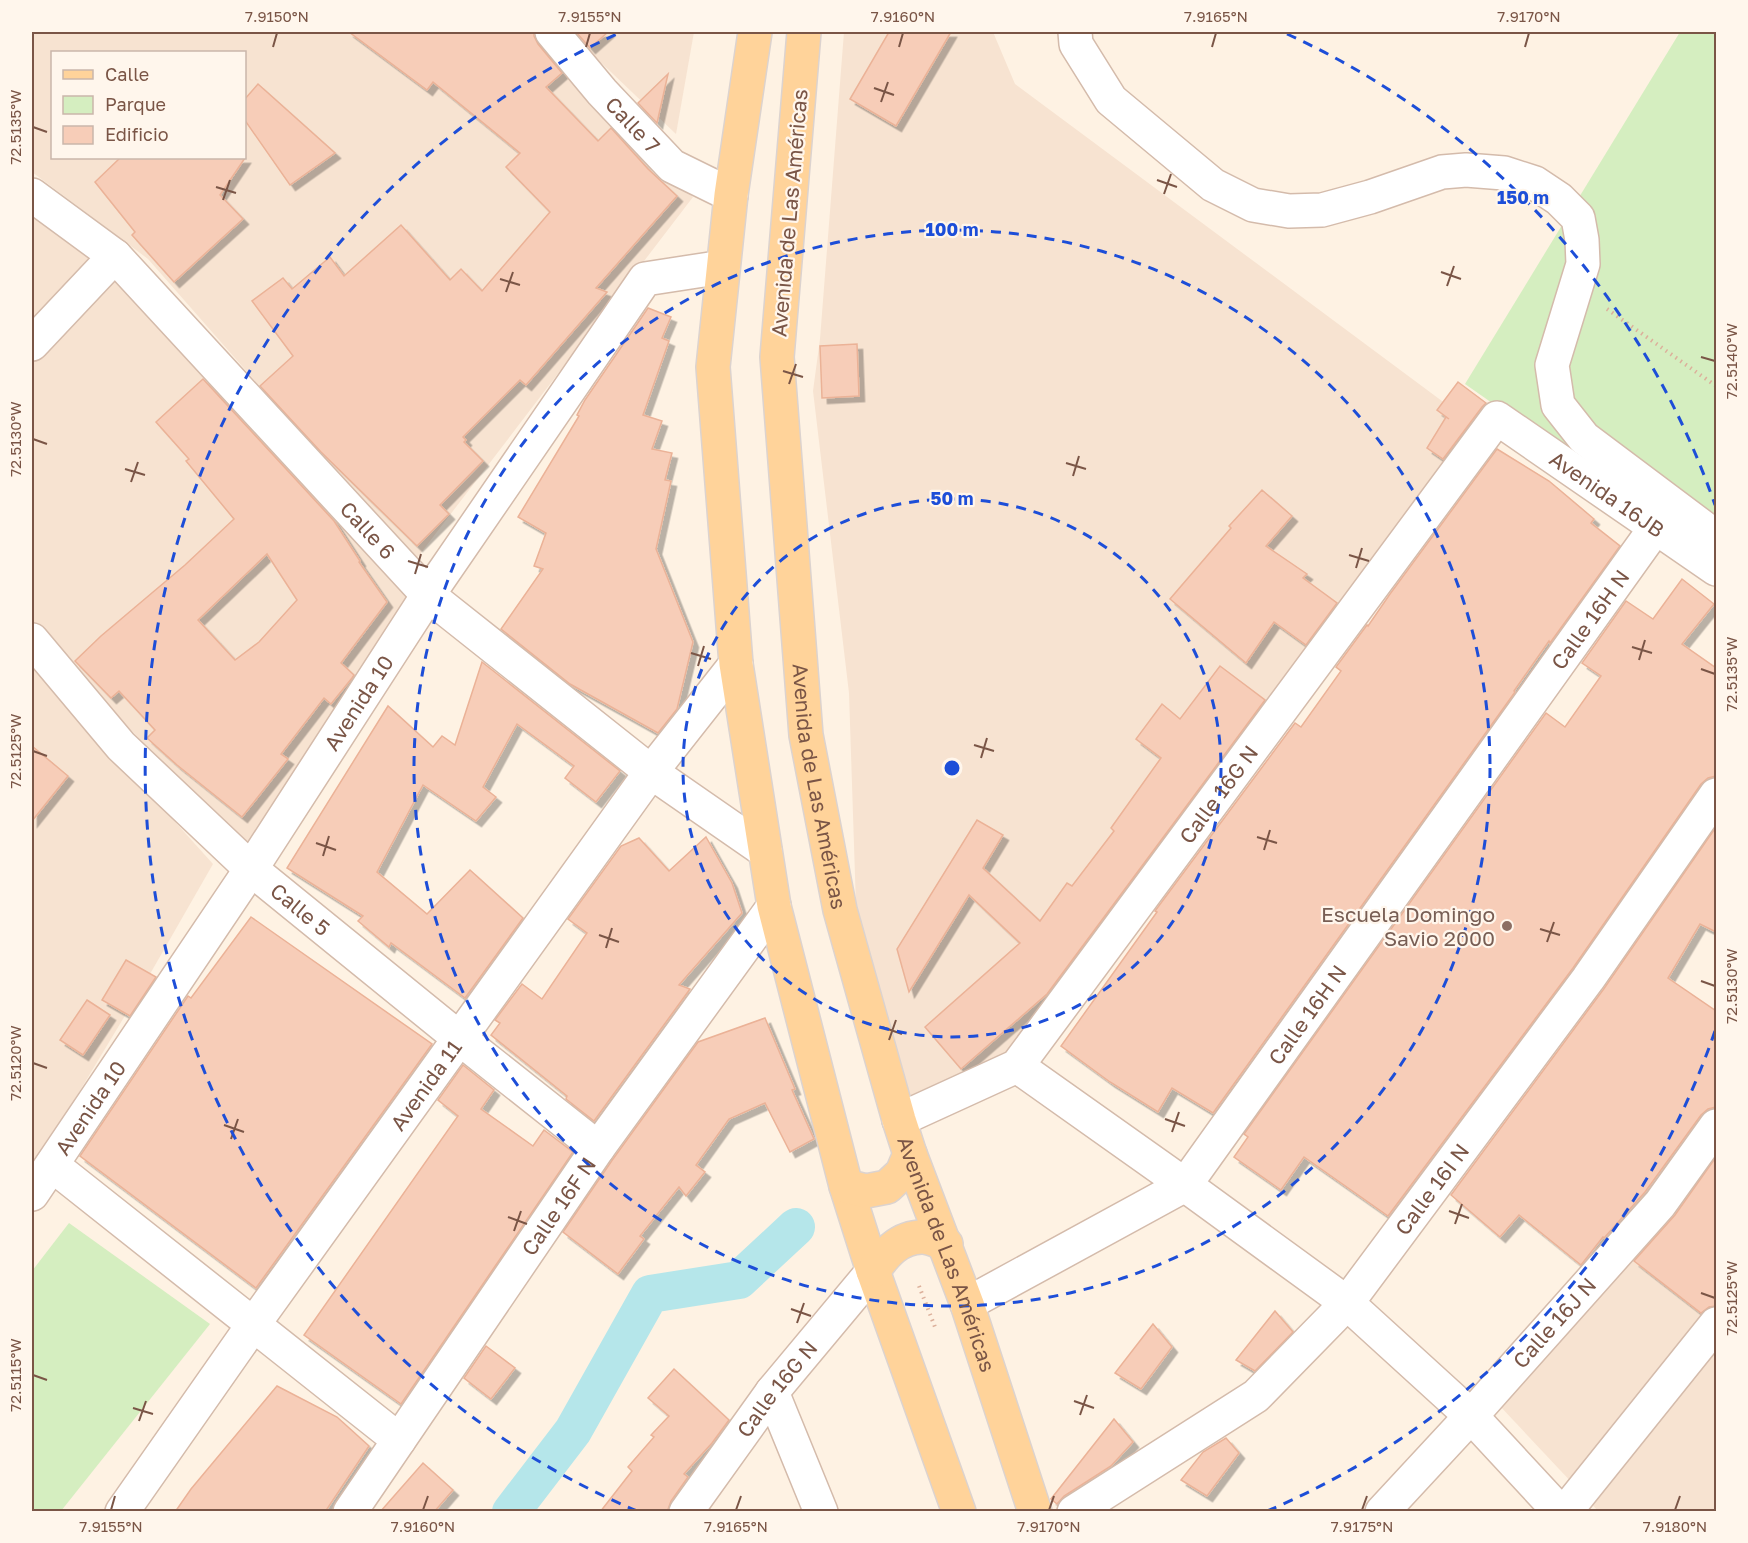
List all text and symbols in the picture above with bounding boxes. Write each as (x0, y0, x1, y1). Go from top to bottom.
text: 7.9150°N (245, 7, 309, 25)
text: 7.9155°N (558, 7, 622, 25)
text: 7.9160°N (871, 7, 935, 25)
text: 7.9165°N (1184, 7, 1248, 25)
text: 7.9170°N (1497, 7, 1561, 25)
legend (51, 51, 246, 159)
text: Calle (105, 63, 149, 85)
street label: Avenida de Las Américas (765, 88, 813, 338)
text: 72.5135°W (6, 90, 24, 164)
street label: Calle 7 (600, 91, 666, 158)
text: Parque (105, 93, 166, 115)
text: Edificio (105, 123, 169, 145)
text: 150 m (1497, 186, 1549, 208)
text: 100 m (926, 218, 978, 240)
text: 72.5140°W (1722, 323, 1740, 399)
text: 72.5130°W (6, 401, 24, 477)
street label: Avenida 16JB (1545, 445, 1670, 543)
text: 50 m (931, 487, 973, 509)
street label: Calle 6 (335, 496, 401, 564)
street label: Calle 16H N (1545, 564, 1635, 674)
text: 72.5135°W (1722, 637, 1740, 711)
street label: Avenida 10 (318, 650, 399, 755)
street label: Avenida de Las Américas (788, 663, 853, 911)
text: 72.5125°W (6, 714, 24, 788)
street label: Calle 16G N (1173, 740, 1263, 848)
centre of rings (942, 758, 962, 778)
street label: Calle 5 (265, 877, 335, 941)
place label: Escuela Domingo Savio 2000 (1321, 901, 1495, 951)
marker: Escuela Domingo Savio 2000 (1500, 919, 1514, 933)
text: 72.5130°W (1722, 948, 1740, 1024)
street label: Calle 16H N (1262, 959, 1352, 1070)
text: 72.5120°W (6, 1025, 24, 1101)
street label: Avenida 11 (384, 1035, 467, 1135)
street label: Avenida 10 (49, 1056, 131, 1160)
street label: Avenida de Las Américas (892, 1133, 1001, 1375)
street label: Calle 16I N (1389, 1138, 1474, 1240)
street label: Calle 16F N (516, 1152, 601, 1260)
text: 72.5125°W (1722, 1261, 1740, 1335)
street label: Calle 16J N (1507, 1272, 1601, 1373)
street label: Calle 16G N (731, 1335, 823, 1442)
text: 72.5115°W (6, 1338, 24, 1412)
text: 7.9155°N (79, 1517, 143, 1535)
text: 7.9160°N (391, 1517, 455, 1535)
text: 7.9165°N (704, 1517, 768, 1535)
text: 7.9170°N (1017, 1517, 1081, 1535)
text: 7.9175°N (1331, 1517, 1393, 1535)
text: 7.9180°N (1643, 1517, 1707, 1535)

